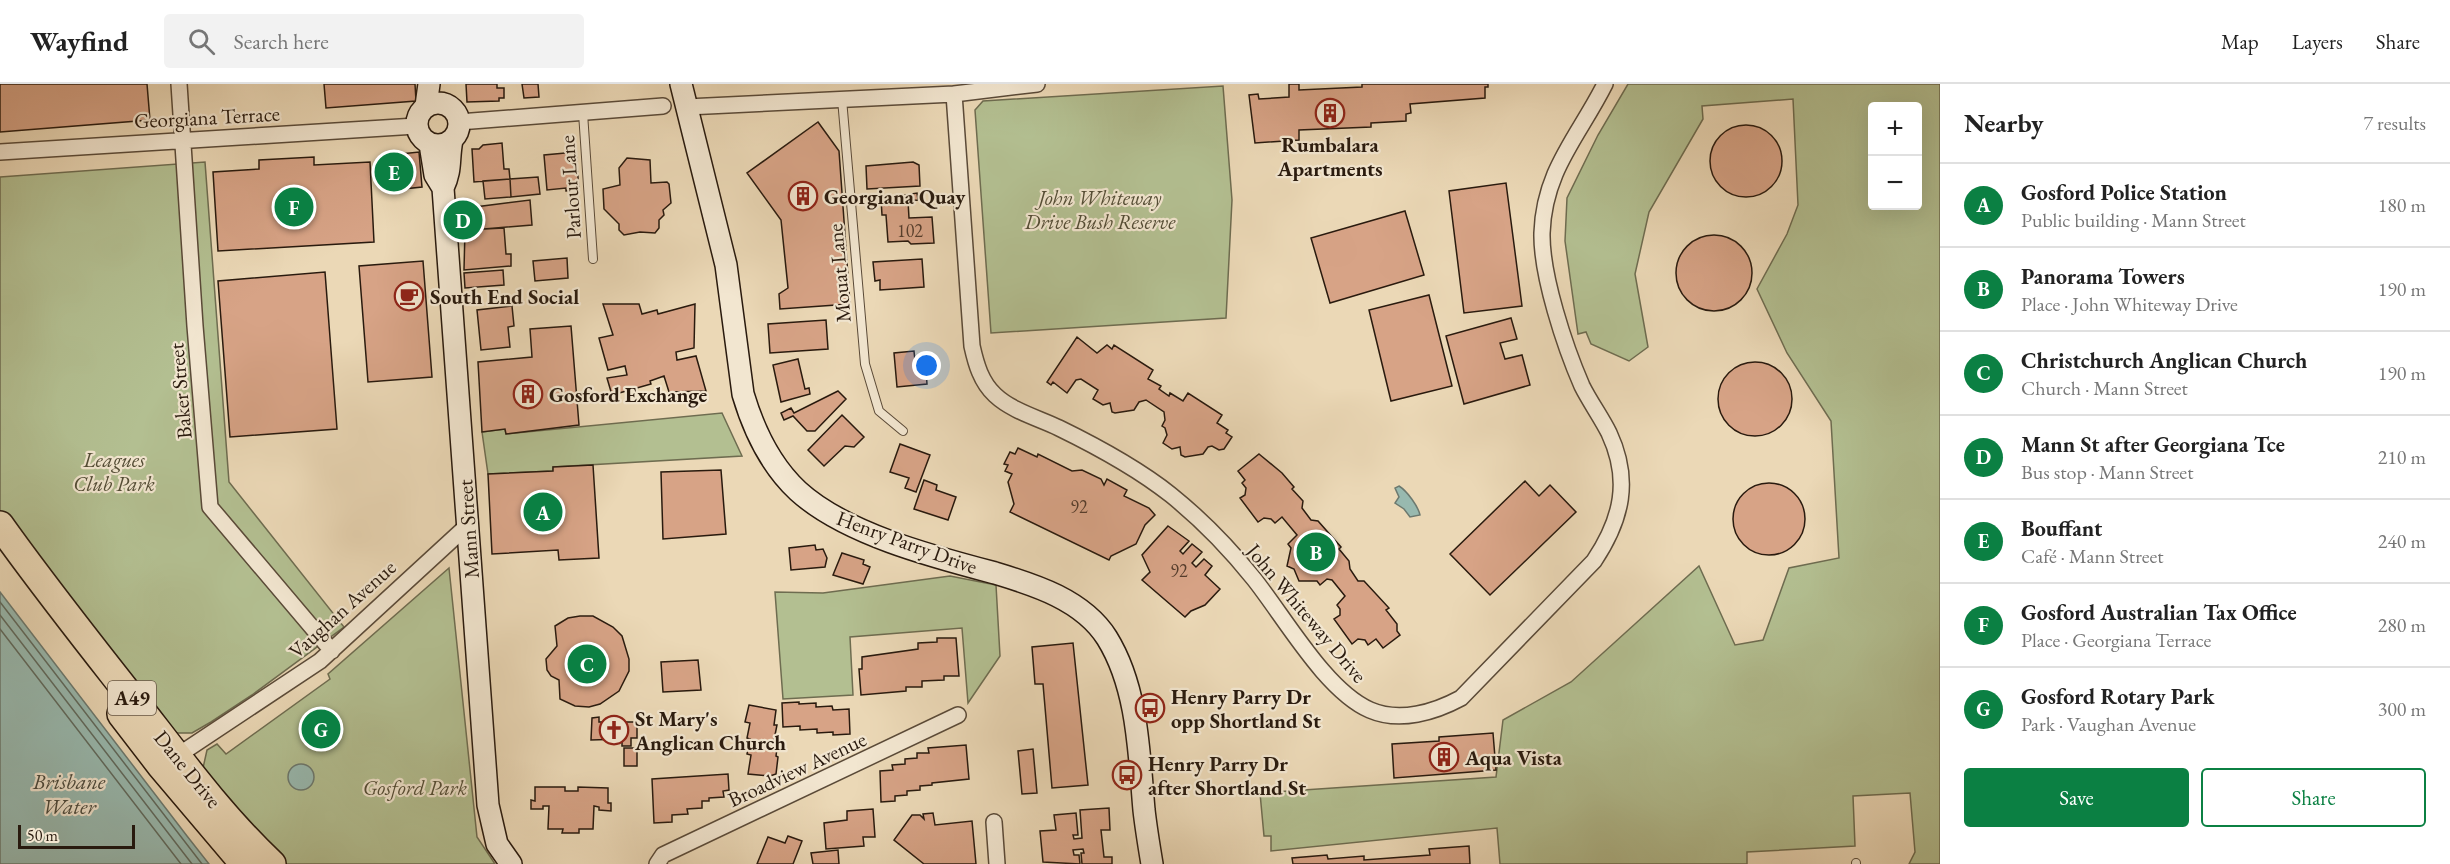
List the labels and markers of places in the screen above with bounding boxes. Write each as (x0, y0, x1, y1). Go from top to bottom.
building icon: Rumbalara Apartments (1314, 97, 1346, 129)
place label: Rumbalara Apartments (1276, 131, 1383, 182)
pin: E (374, 150, 414, 194)
building icon: Georgiana Quay (787, 180, 819, 212)
place label: Georgiana Quay (824, 183, 966, 210)
pin: F (274, 184, 314, 230)
pin: D (444, 198, 482, 242)
cafe icon: South End Social (393, 280, 425, 312)
place label: South End Social (430, 283, 579, 310)
building icon: Gosford Exchange (512, 378, 544, 410)
place label: Gosford Exchange (549, 381, 708, 408)
pin: A (524, 490, 562, 534)
pin: B (1296, 530, 1336, 574)
pin: C (568, 642, 606, 686)
place label: Henry Parry Dr opp Shortland St (1171, 683, 1321, 734)
bus stop icon: Henry Parry Dr opp Shortland St (1134, 692, 1166, 724)
place label: St Mary's Anglican Church (634, 705, 786, 756)
pin: G (302, 706, 340, 752)
church icon: St Mary's Anglican Church (598, 714, 630, 746)
building icon: Aqua Vista (1428, 741, 1460, 773)
place label: Aqua Vista (1464, 744, 1563, 771)
place label: Henry Parry Dr after Shortland St (1148, 750, 1306, 801)
bus stop icon: Henry Parry Dr after Shortland St (1111, 759, 1143, 791)

